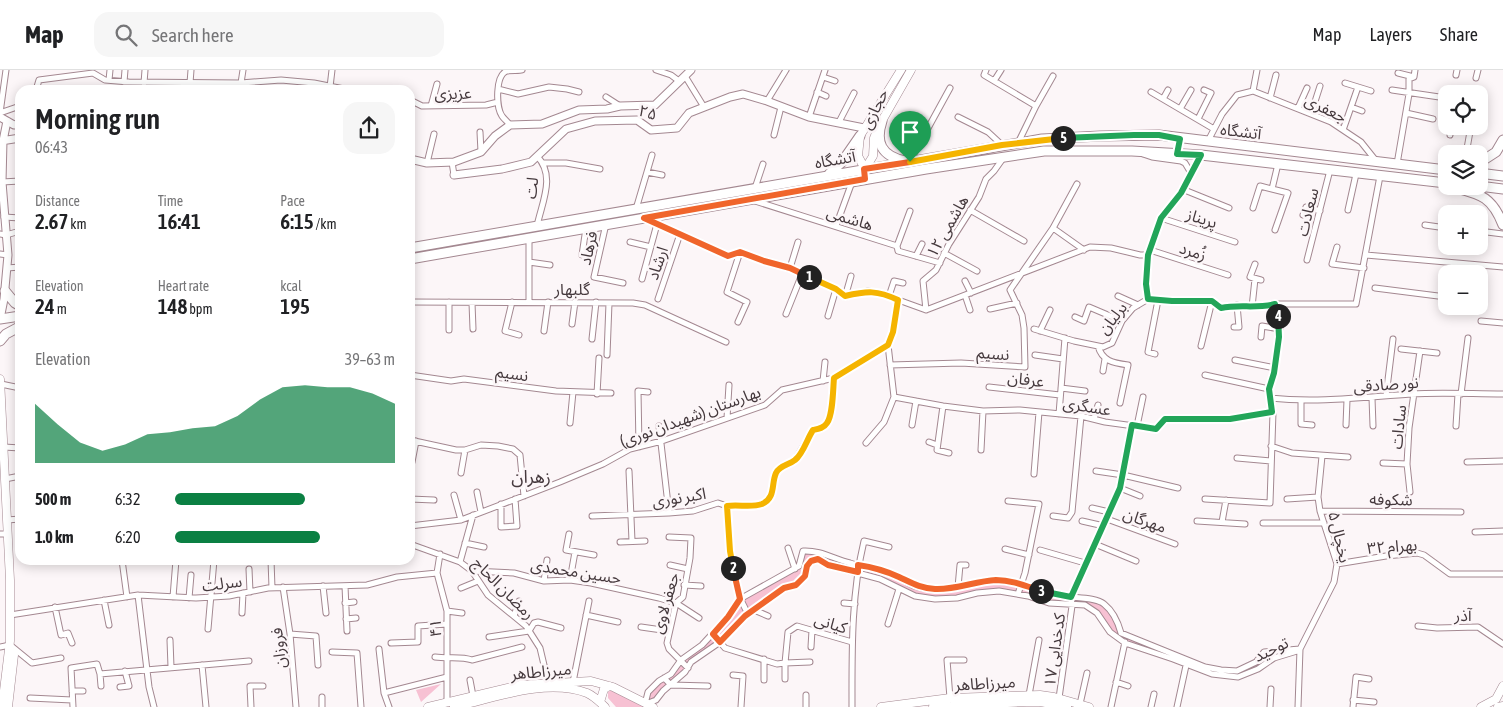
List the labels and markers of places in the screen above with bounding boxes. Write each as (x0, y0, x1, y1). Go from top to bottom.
pin (889, 111, 931, 162)
pin: 5 (1050, 126, 1076, 150)
pin: 1 (796, 264, 822, 290)
pin: 4 (1266, 304, 1290, 328)
pin: 2 (720, 556, 746, 580)
pin: 3 (1028, 578, 1054, 604)

